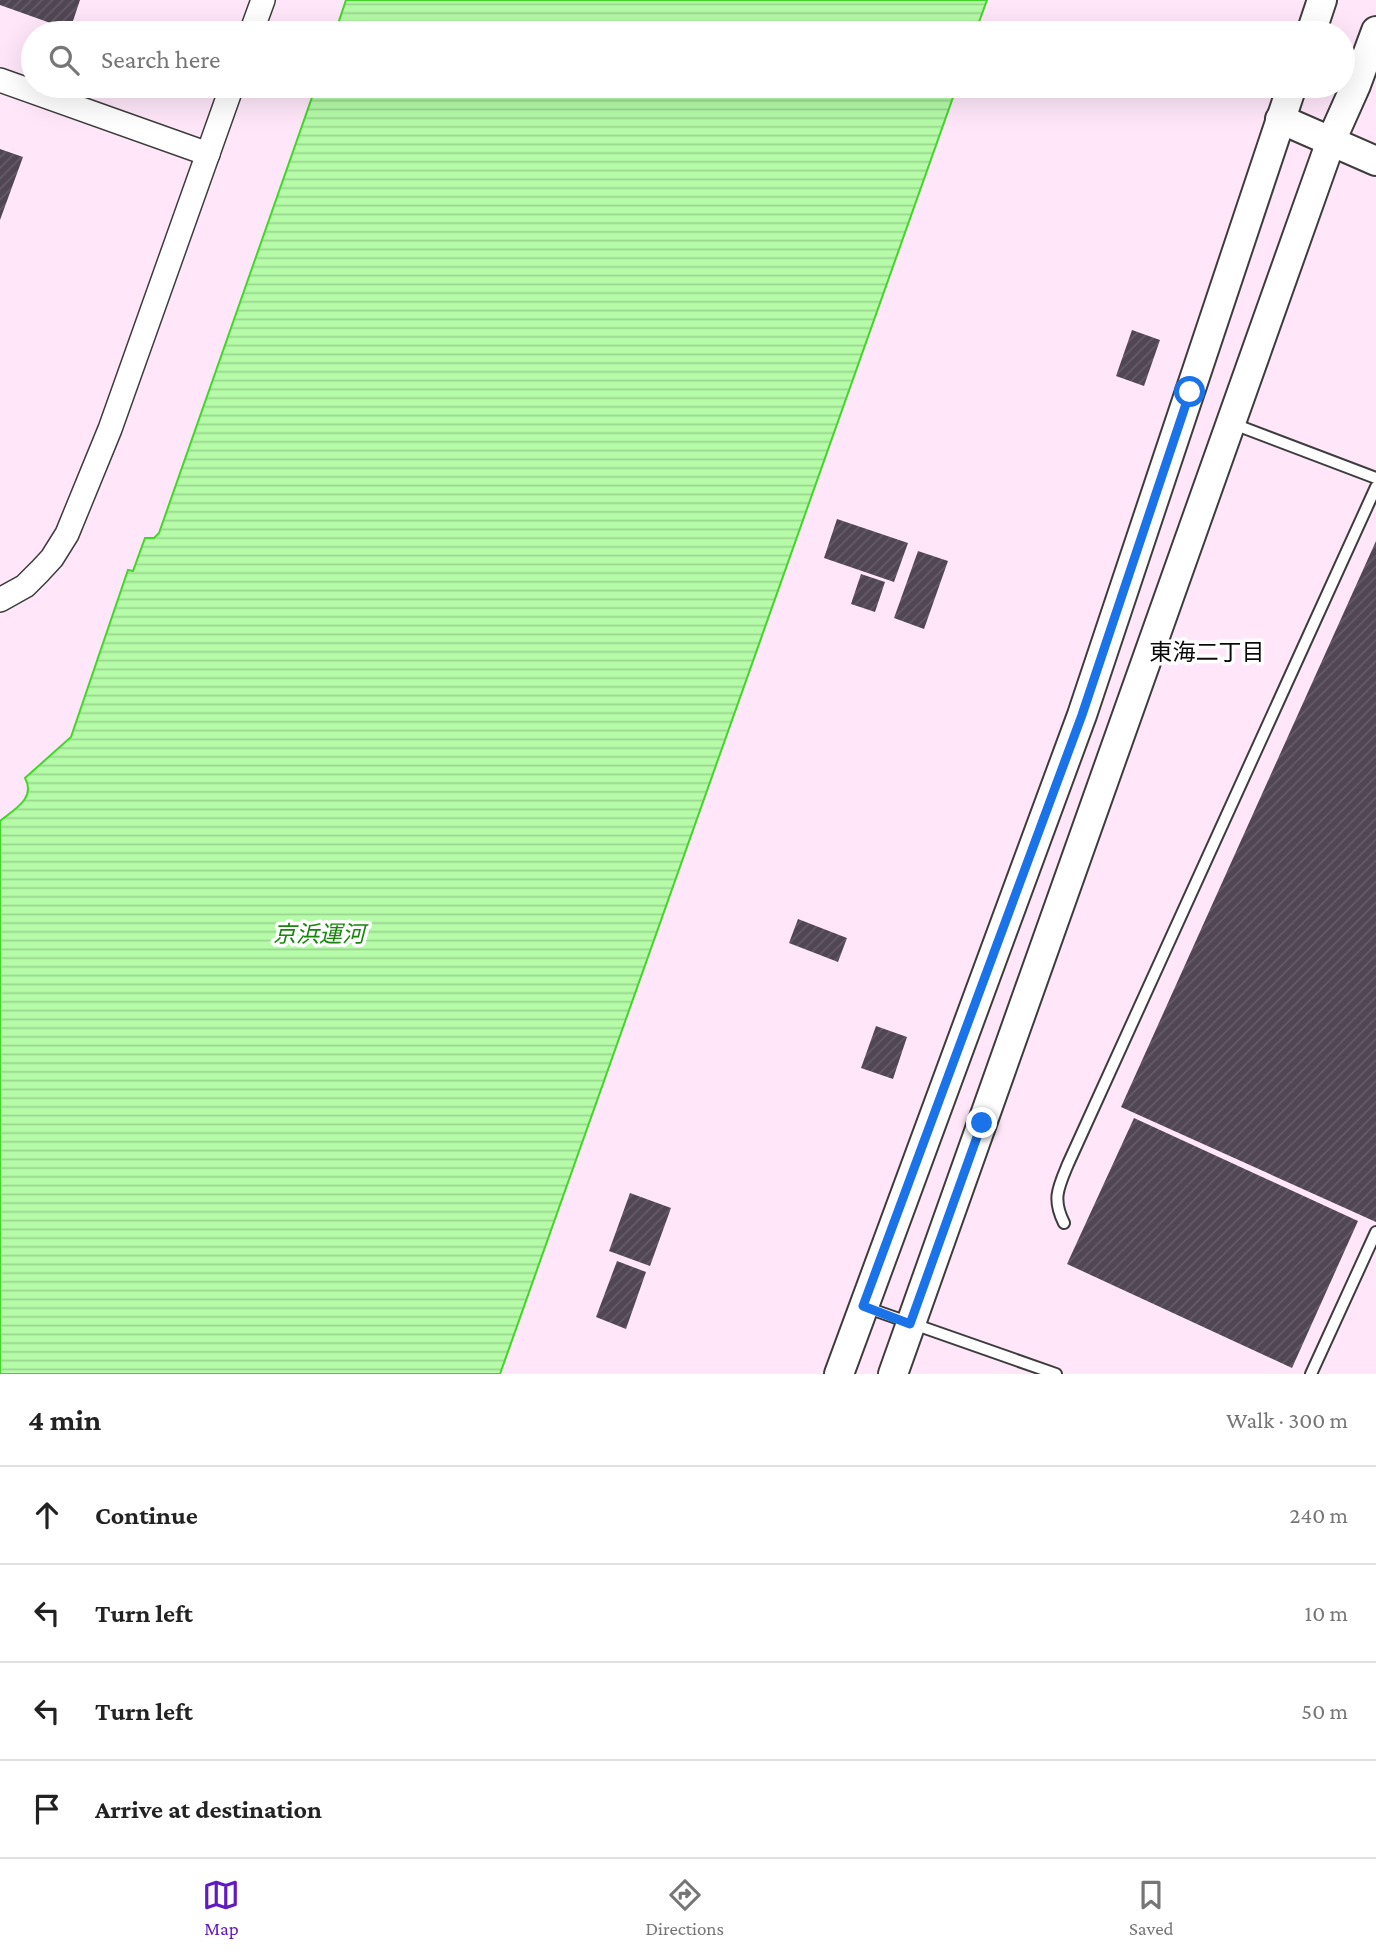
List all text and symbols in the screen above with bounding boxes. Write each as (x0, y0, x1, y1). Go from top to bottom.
search box (21, 21, 1355, 98)
icon: search (45, 41, 83, 79)
text: Search here (101, 45, 220, 74)
route start (1174, 376, 1205, 407)
district label: 東海二丁目 (1150, 639, 1265, 665)
water label: 京浜運河 (273, 921, 369, 947)
route end (966, 1107, 997, 1138)
text: 4 min (28, 1403, 101, 1436)
text: Walk · 300 m (1226, 1407, 1348, 1433)
icon: ahead (28, 1496, 66, 1534)
text: Continue (95, 1501, 198, 1530)
text: 240 m (1289, 1502, 1348, 1528)
icon: left (28, 1594, 66, 1632)
text: Turn left (95, 1599, 193, 1628)
text: 10 m (1305, 1600, 1348, 1626)
icon: left (28, 1692, 66, 1730)
text: Turn left (95, 1697, 193, 1726)
text: 50 m (1301, 1698, 1348, 1724)
icon: arrive (28, 1790, 66, 1828)
text: Arrive at destination (95, 1795, 322, 1824)
tab: Map (202, 1876, 240, 1939)
tab: Directions (645, 1876, 724, 1939)
tab: Saved (1129, 1876, 1174, 1939)

